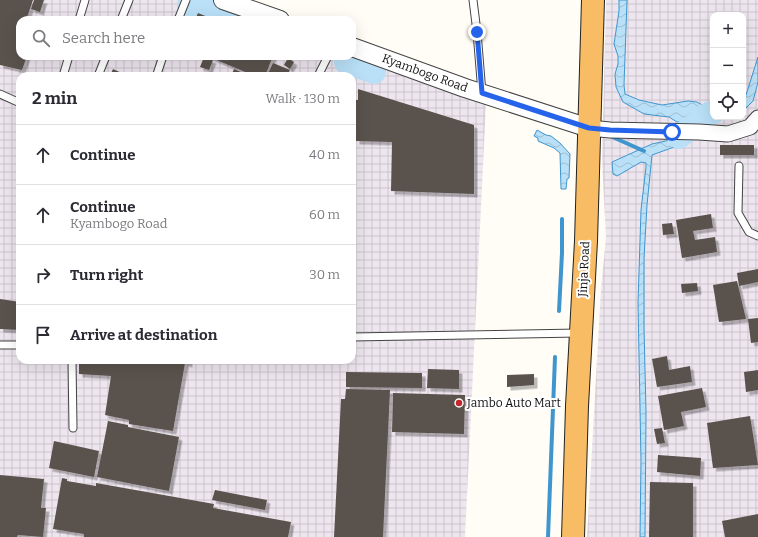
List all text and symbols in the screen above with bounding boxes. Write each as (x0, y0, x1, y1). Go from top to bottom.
map controls (710, 12, 746, 120)
button: + (710, 12, 746, 48)
search box (16, 16, 356, 60)
route end (468, 23, 486, 41)
icon: search (30, 27, 52, 49)
text: Search here (62, 29, 145, 47)
button: − (710, 48, 746, 84)
street label: Kyambogo Road (380, 51, 470, 95)
button: locate (710, 84, 746, 120)
text: 2 min (32, 88, 77, 109)
text: Walk · 130 m (266, 91, 340, 106)
route start (663, 123, 681, 141)
icon: ahead (32, 144, 54, 166)
text: Continue (70, 146, 136, 164)
text: 40 m (309, 147, 340, 162)
text: Continue (70, 198, 136, 216)
icon: ahead (32, 204, 54, 226)
text: 60 m (309, 207, 340, 222)
text: Kyambogo Road (70, 216, 168, 231)
street label: Jinja Road (576, 241, 592, 298)
icon: right (32, 264, 54, 286)
text: Turn right (70, 266, 143, 284)
text: 30 m (309, 267, 340, 282)
icon: arrive (32, 324, 54, 346)
text: Arrive at destination (70, 326, 217, 344)
place label: Jambo Auto Mart (466, 396, 561, 410)
marker: Jambo Auto Mart (454, 398, 464, 408)

